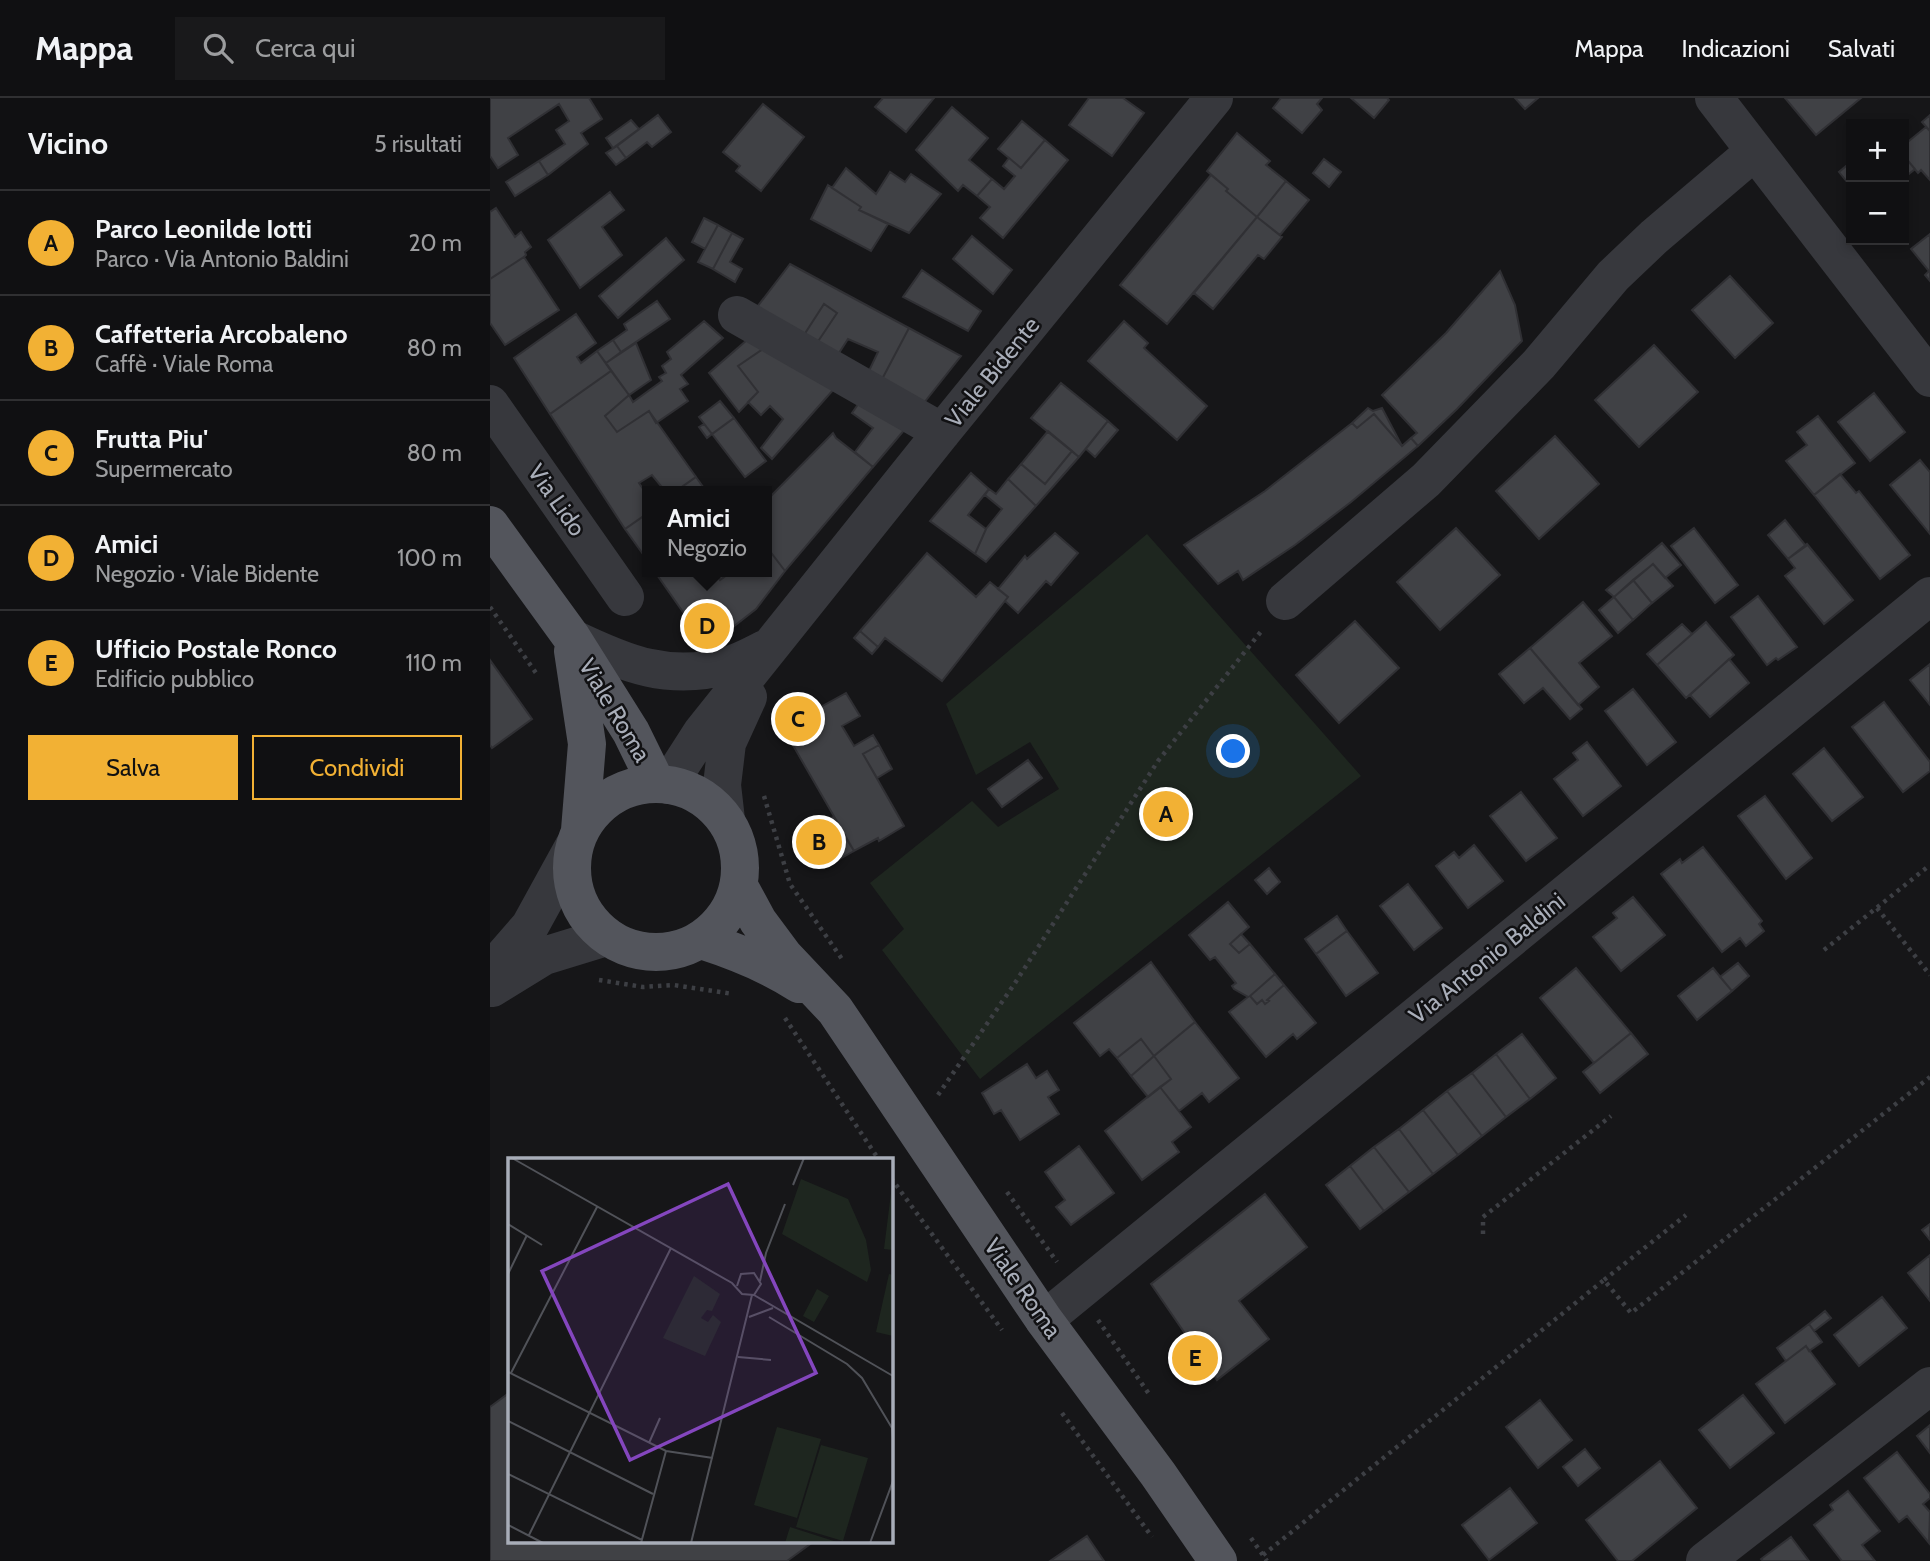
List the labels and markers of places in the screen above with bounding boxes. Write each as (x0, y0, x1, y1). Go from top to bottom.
pin: D (684, 600, 730, 652)
pin: C (775, 693, 821, 745)
pin: A (1143, 788, 1189, 840)
pin: B (796, 816, 842, 868)
pin: E (1172, 1332, 1218, 1384)

